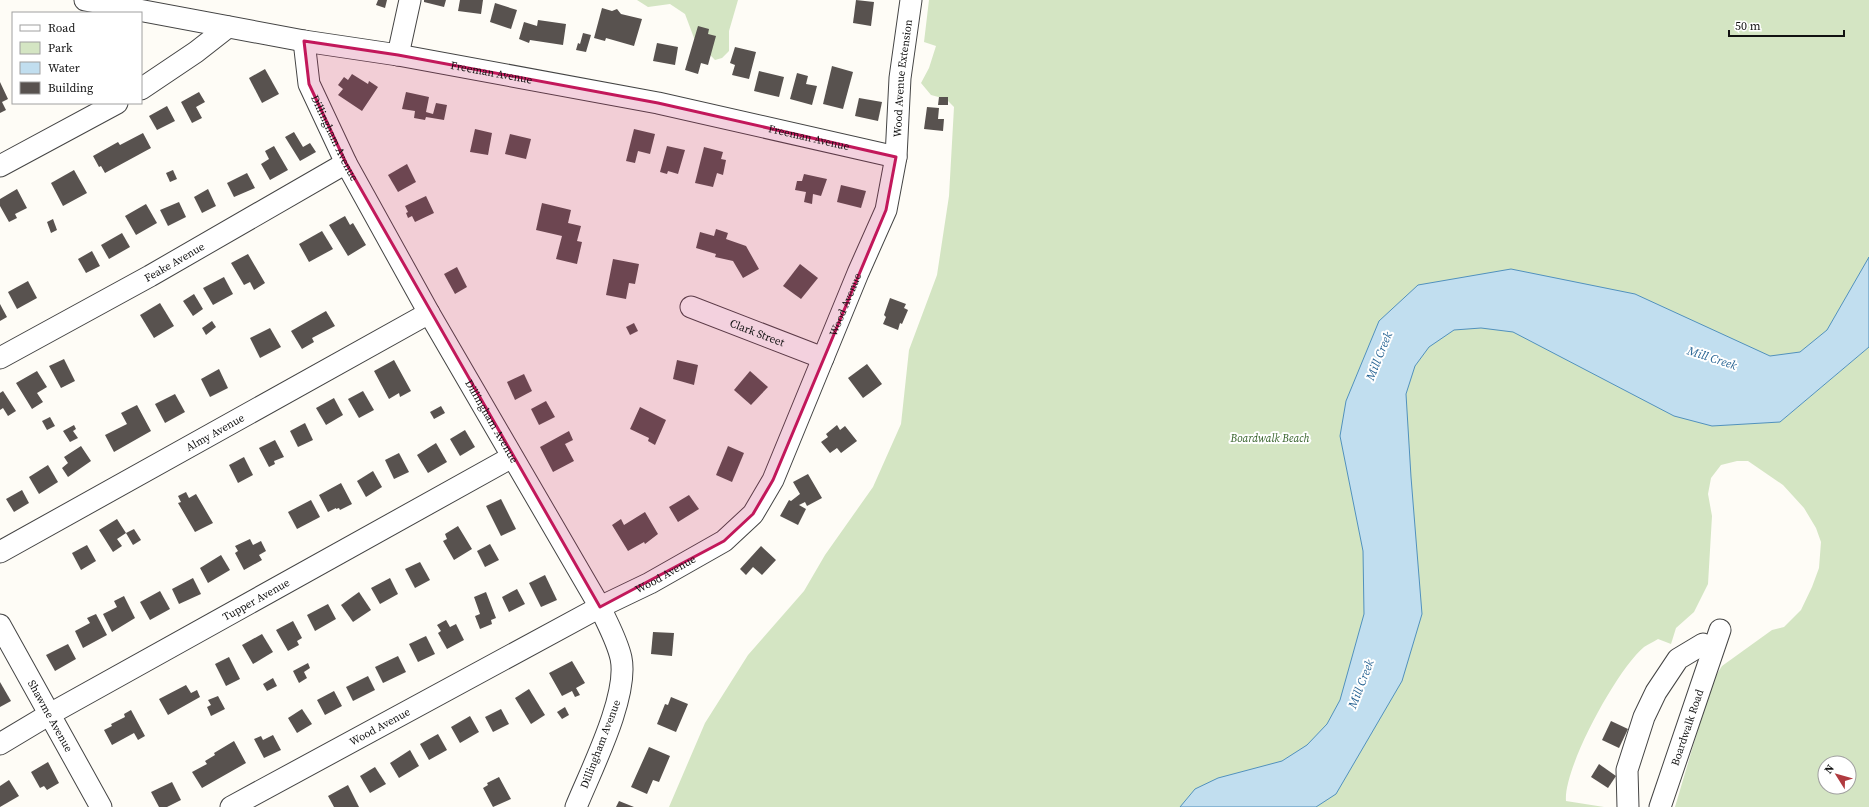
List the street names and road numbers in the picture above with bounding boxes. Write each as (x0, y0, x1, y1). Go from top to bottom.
street label: Wood Avenue Extension (890, 18, 916, 138)
street label: Freeman Avenue (449, 58, 534, 88)
street label: Dillingham Avenue (307, 93, 362, 184)
street label: Freeman Avenue (767, 121, 851, 154)
street label: Feake Avenue (142, 239, 208, 286)
street label: Wood Avenue (826, 271, 865, 339)
street label: Clark Street (728, 316, 787, 351)
street label: Dillingham Avenue (461, 377, 522, 466)
street label: Almy Avenue (183, 410, 247, 455)
street label: Wood Avenue (633, 551, 699, 597)
street label: Tupper Avenue (220, 575, 293, 625)
street label: Shawme Avenue (24, 677, 76, 755)
street label: Boardwalk Road (1668, 687, 1708, 768)
street label: Dillingham Avenue (577, 697, 624, 791)
street label: Wood Avenue (347, 704, 413, 749)

